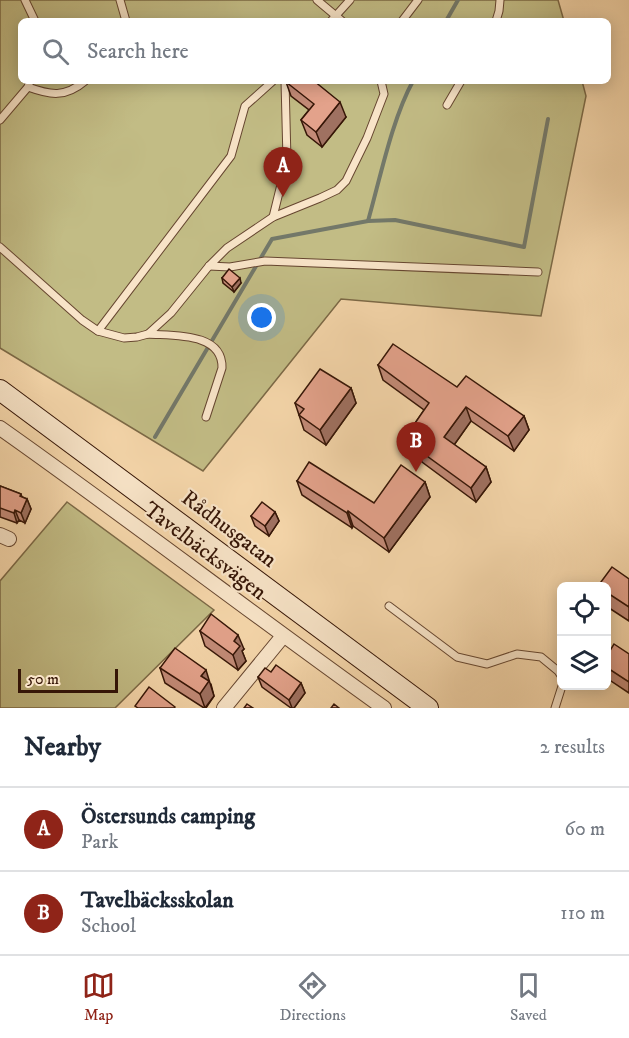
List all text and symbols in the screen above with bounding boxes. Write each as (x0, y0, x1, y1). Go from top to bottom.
search box (18, 18, 611, 84)
icon: search (39, 35, 72, 68)
text: Search here (87, 38, 189, 65)
pin: A (264, 148, 302, 197)
your location (247, 303, 276, 332)
pin: B (396, 422, 436, 472)
street label: Rådhusgatan (176, 484, 282, 574)
street label: Tavelbäcksvägen (138, 496, 272, 606)
map controls (557, 582, 611, 690)
button: locate (557, 582, 611, 636)
button: layers (557, 636, 611, 690)
scale bar (18, 666, 118, 694)
text: 50 m (27, 669, 59, 689)
text: Nearby (24, 731, 101, 764)
text: 2 results (540, 735, 605, 760)
text: Östersunds camping (81, 803, 255, 830)
text: A (37, 817, 50, 842)
text: 60 m (565, 817, 605, 842)
text: Park (81, 830, 118, 855)
text: Tavelbäcksskolan (81, 887, 234, 914)
text: B (37, 901, 50, 926)
text: 110 m (560, 901, 605, 926)
text: School (81, 914, 136, 939)
tab: Map (82, 969, 115, 1025)
tab: Directions (279, 969, 346, 1025)
tab: Saved (510, 969, 547, 1025)

